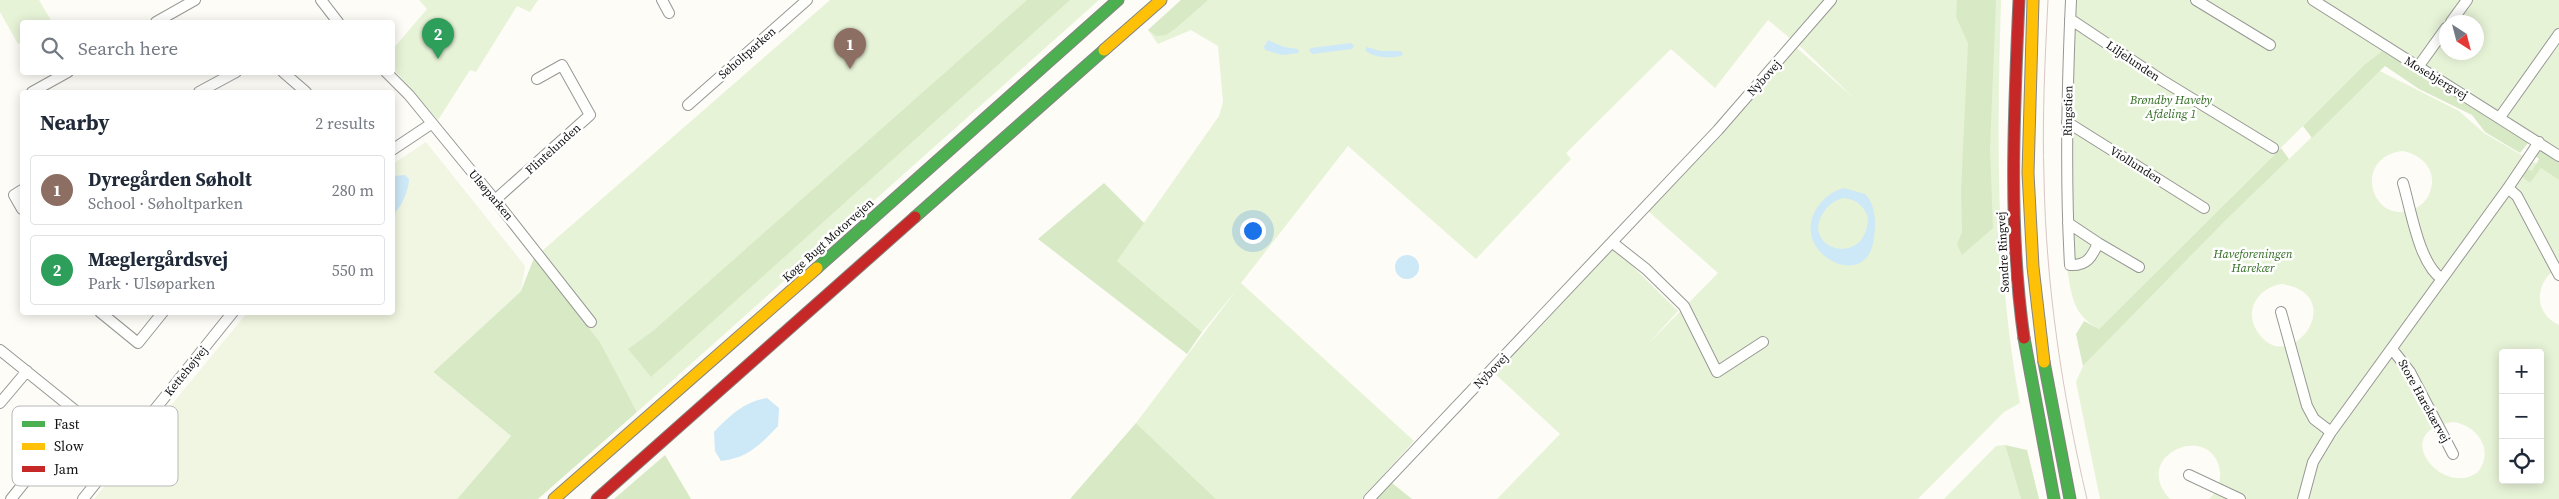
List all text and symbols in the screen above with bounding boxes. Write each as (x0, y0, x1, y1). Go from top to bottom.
north arrow (2439, 15, 2484, 60)
pin: 2 (422, 18, 454, 59)
search box (20, 20, 395, 75)
street label: Søholtparken (715, 24, 779, 82)
pin: 1 (834, 28, 866, 69)
icon: search (38, 34, 66, 62)
text: Search here (78, 35, 178, 61)
street label: Liljelunden (2103, 37, 2163, 85)
street label: Mosebjergvej (2401, 53, 2471, 103)
street label: Nybovej (1744, 57, 1784, 99)
street label: Ringstien (2060, 85, 2076, 137)
park label: Brøndby Haveby Afdeling 1 (2129, 92, 2212, 122)
text: Nearby (40, 108, 110, 137)
text: 2 results (315, 112, 375, 134)
street label: Flintelunden (522, 120, 584, 178)
street label: Viollunden (2107, 143, 2165, 187)
text: Dyregården Søholt (88, 166, 252, 192)
street label: Ulsøparken (465, 166, 517, 224)
text: 1 (53, 179, 61, 201)
text: 280 m (332, 179, 374, 201)
text: School · Søholtparken (88, 192, 243, 214)
street label: Køge Bugt Motorvejen (779, 195, 877, 285)
street label: Søndre Ringvej (1993, 211, 2013, 293)
your location (1240, 218, 1266, 244)
text: Mæglergårdsvej (88, 246, 228, 272)
park label: Haveforeningen Harekær (2213, 246, 2293, 276)
text: 2 (53, 259, 61, 281)
text: 550 m (332, 259, 374, 281)
text: Park · Ulsøparken (88, 272, 215, 294)
street label: Kettehøjvej (161, 343, 211, 399)
map controls (2499, 349, 2544, 484)
button: + (2499, 349, 2544, 394)
street label: Nybovej (1470, 350, 1512, 392)
street label: Store Harekærvej (2394, 356, 2454, 446)
button: − (2499, 394, 2544, 439)
legend (12, 406, 178, 486)
text: Fast (54, 414, 80, 434)
text: Slow (54, 436, 84, 456)
button: locate (2499, 439, 2544, 484)
text: Jam (53, 459, 79, 479)

